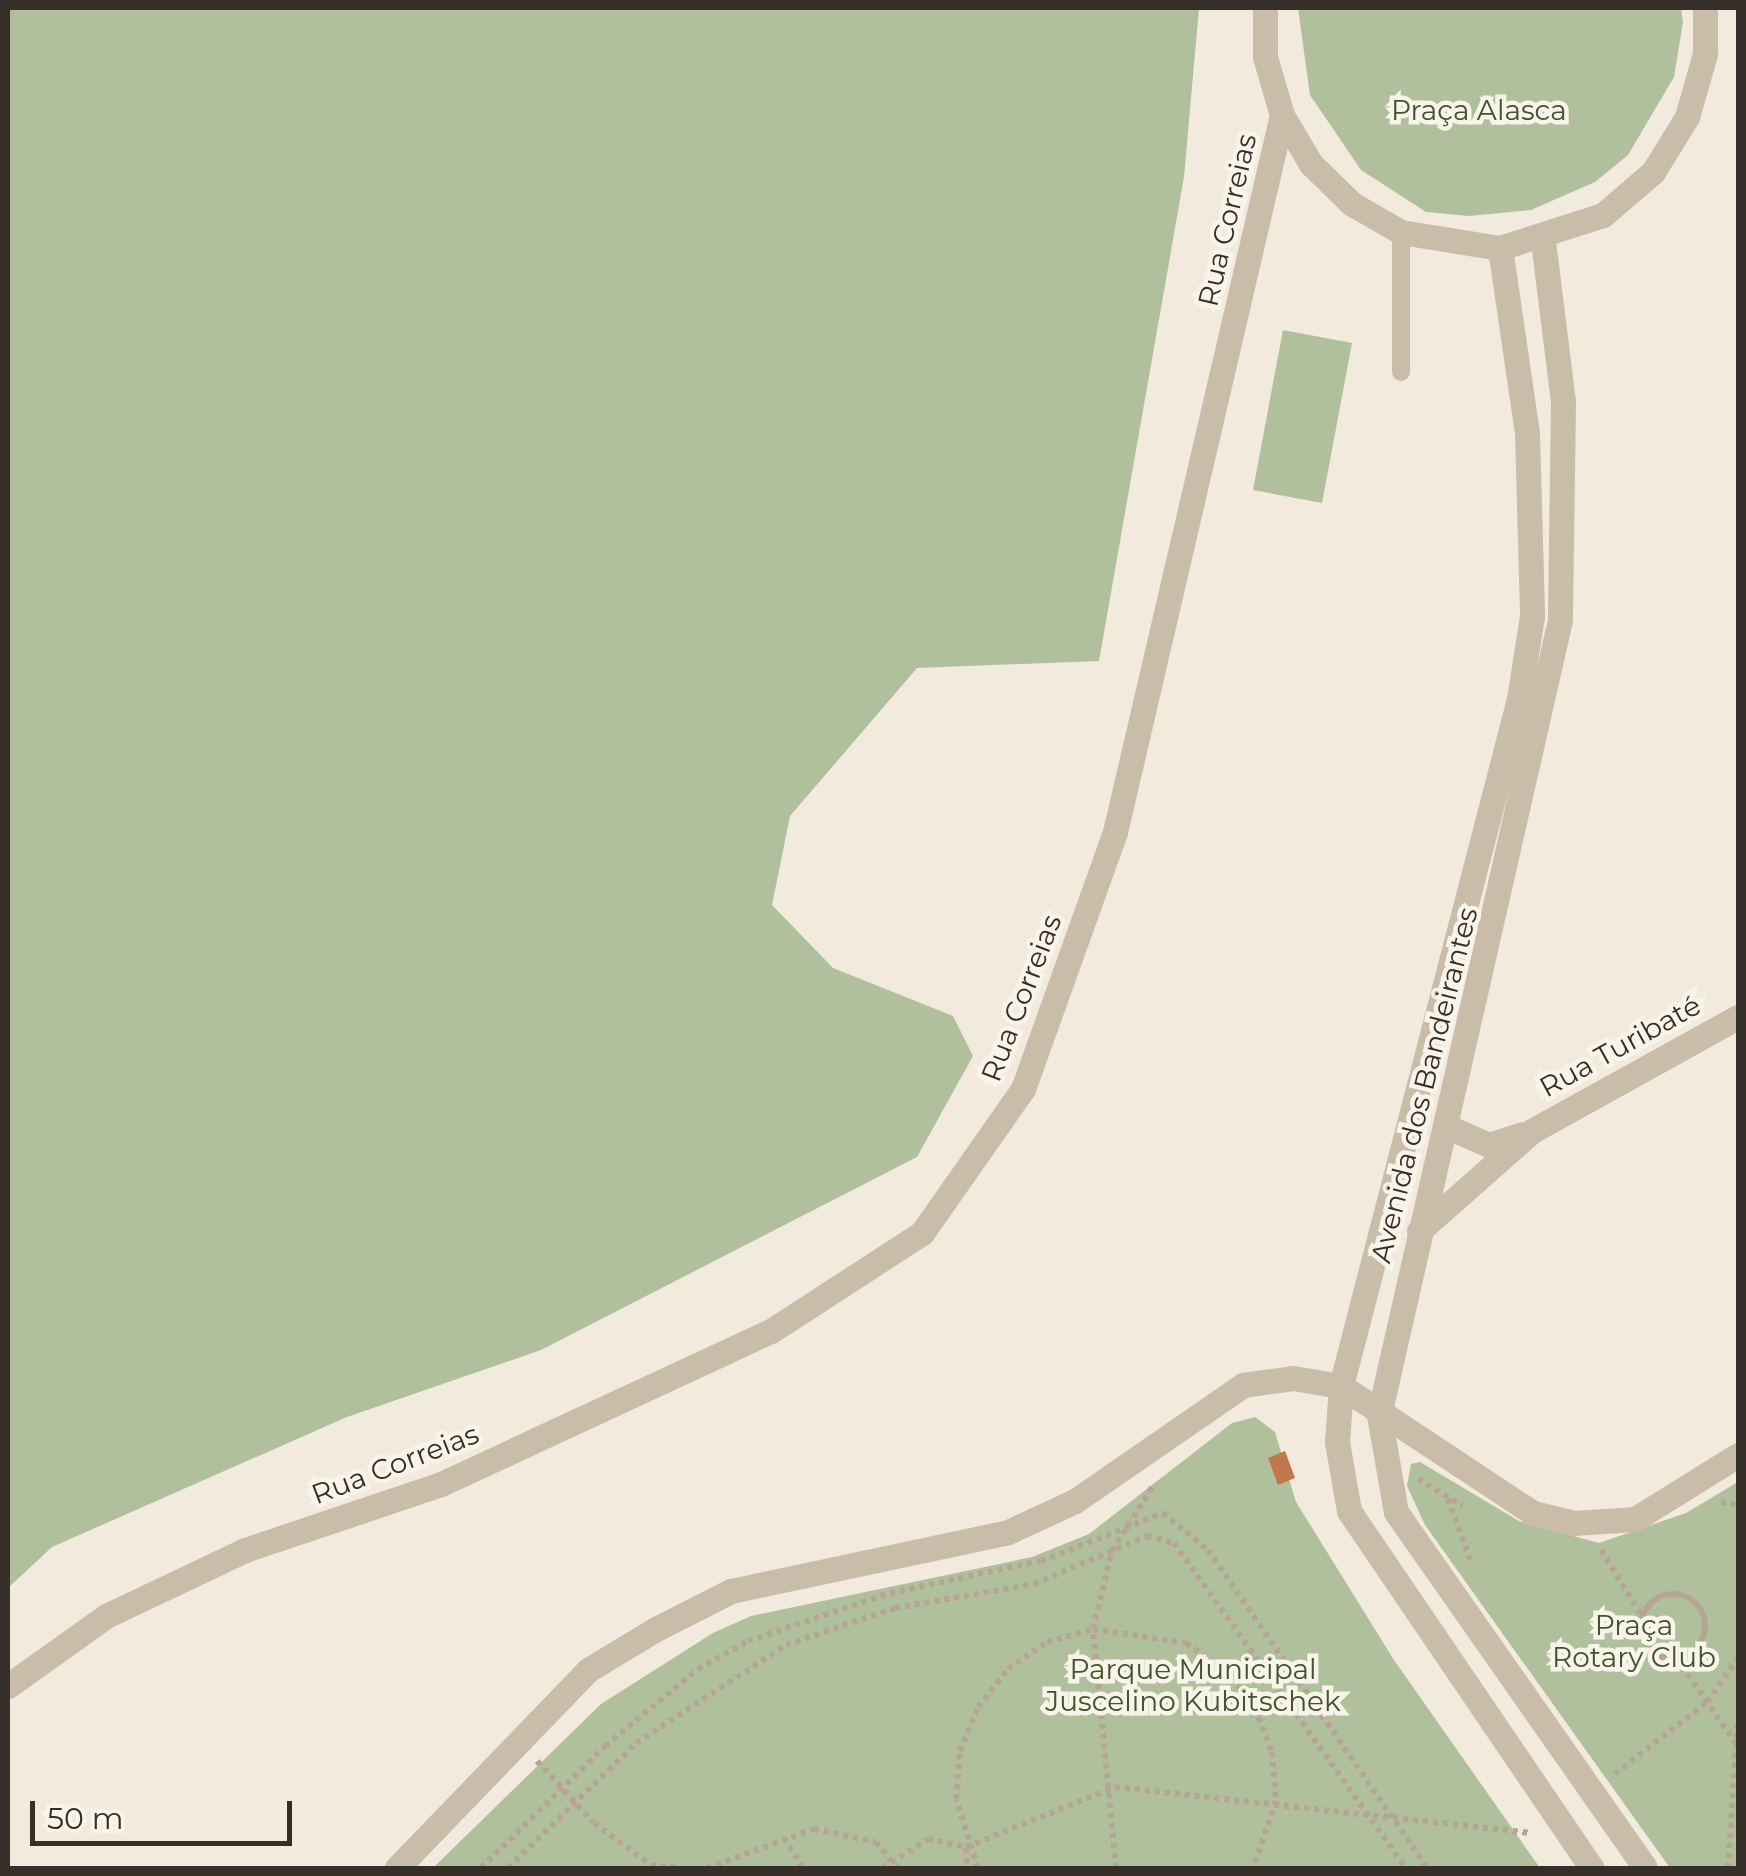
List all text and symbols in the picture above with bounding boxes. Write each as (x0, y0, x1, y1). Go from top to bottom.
park label: Praça Alasca (1391, 93, 1567, 127)
street label: Rua Correias (1191, 130, 1263, 310)
street label: Avenida dos Bandeirantes (1364, 904, 1484, 1266)
street label: Rua Correias (974, 910, 1068, 1086)
street label: Rua Turibaté (1534, 988, 1706, 1104)
street label: Rua Correias (307, 1417, 483, 1511)
park label: Praça Rotary Club (1552, 1608, 1716, 1674)
park label: Parque Municipal Juscelino Kubitschek (1045, 1652, 1341, 1718)
scale bar (35, 1781, 298, 1843)
text: 50 m (47, 1800, 124, 1837)

